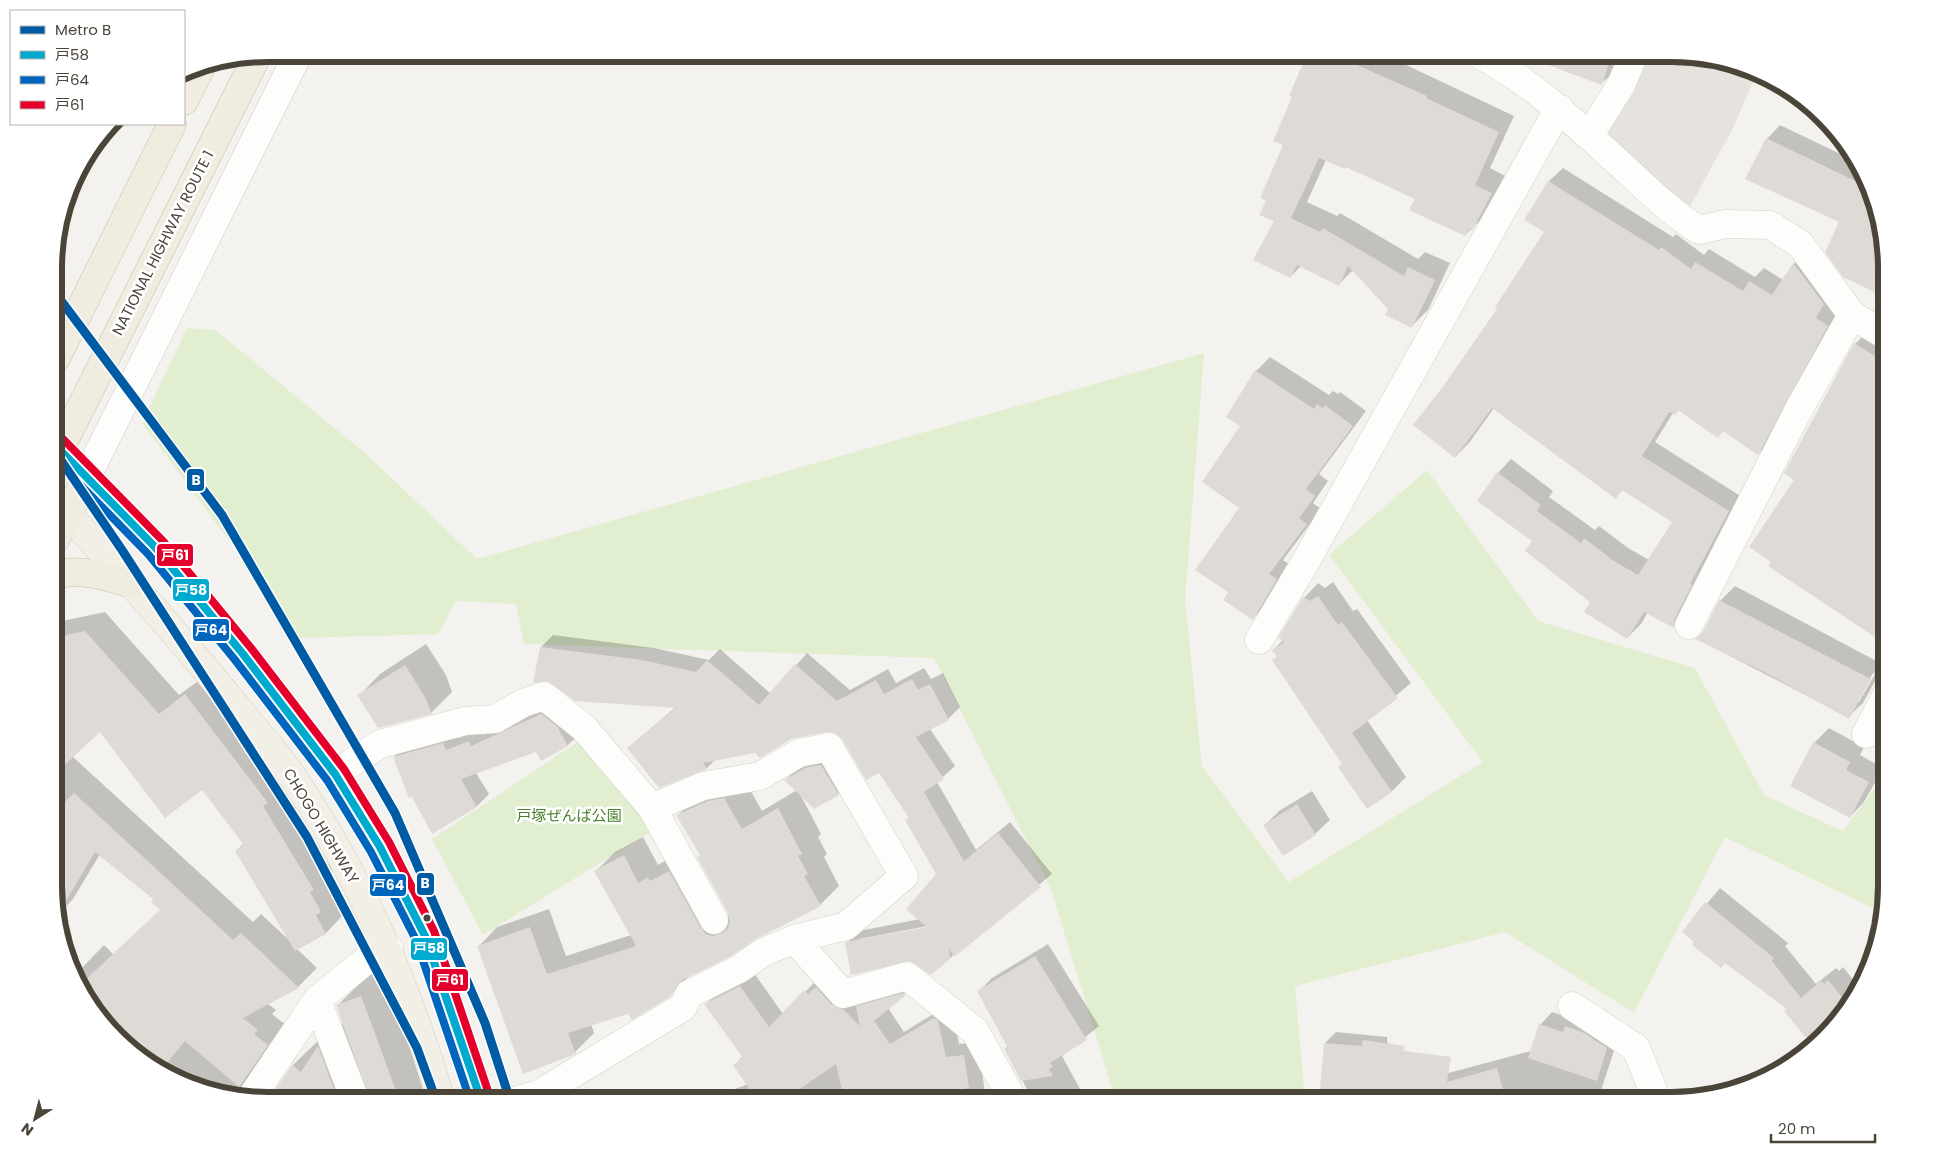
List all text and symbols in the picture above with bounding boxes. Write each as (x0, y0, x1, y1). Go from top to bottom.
legend (10, 10, 185, 125)
text: Metro B (55, 19, 111, 40)
text: 戸58 (55, 44, 89, 65)
text: 戸64 (55, 69, 89, 90)
text: 戸61 (55, 94, 84, 115)
street label: NATIONAL HIGHWAY ROUTE 1 (107, 147, 218, 339)
line badge: B (186, 468, 205, 492)
text: B (191, 470, 201, 490)
line badge: 戸61 (156, 543, 194, 567)
text: 戸61 (161, 545, 189, 565)
line badge: 戸58 (172, 578, 210, 602)
text: 戸58 (175, 580, 207, 600)
line badge: 戸64 (192, 618, 230, 642)
text: 戸64 (195, 620, 227, 640)
street label: CHOGO HIGHWAY (279, 764, 364, 887)
park label: 戸塚ぜんば公園 (516, 805, 622, 826)
line badge: B (416, 872, 435, 896)
line badge: 戸64 (369, 873, 407, 897)
text: B (420, 873, 430, 893)
text: 戸64 (372, 875, 404, 895)
unlabelled marker (422, 913, 432, 923)
line badge: 戸58 (410, 937, 448, 961)
text: 戸58 (413, 938, 445, 958)
line badge: 戸61 (431, 968, 469, 992)
text: 戸61 (436, 970, 464, 990)
north arrow (10, 1094, 60, 1144)
scale bar (1771, 1112, 1875, 1144)
text: N (17, 1118, 37, 1141)
text: 20 m (1778, 1118, 1816, 1139)

